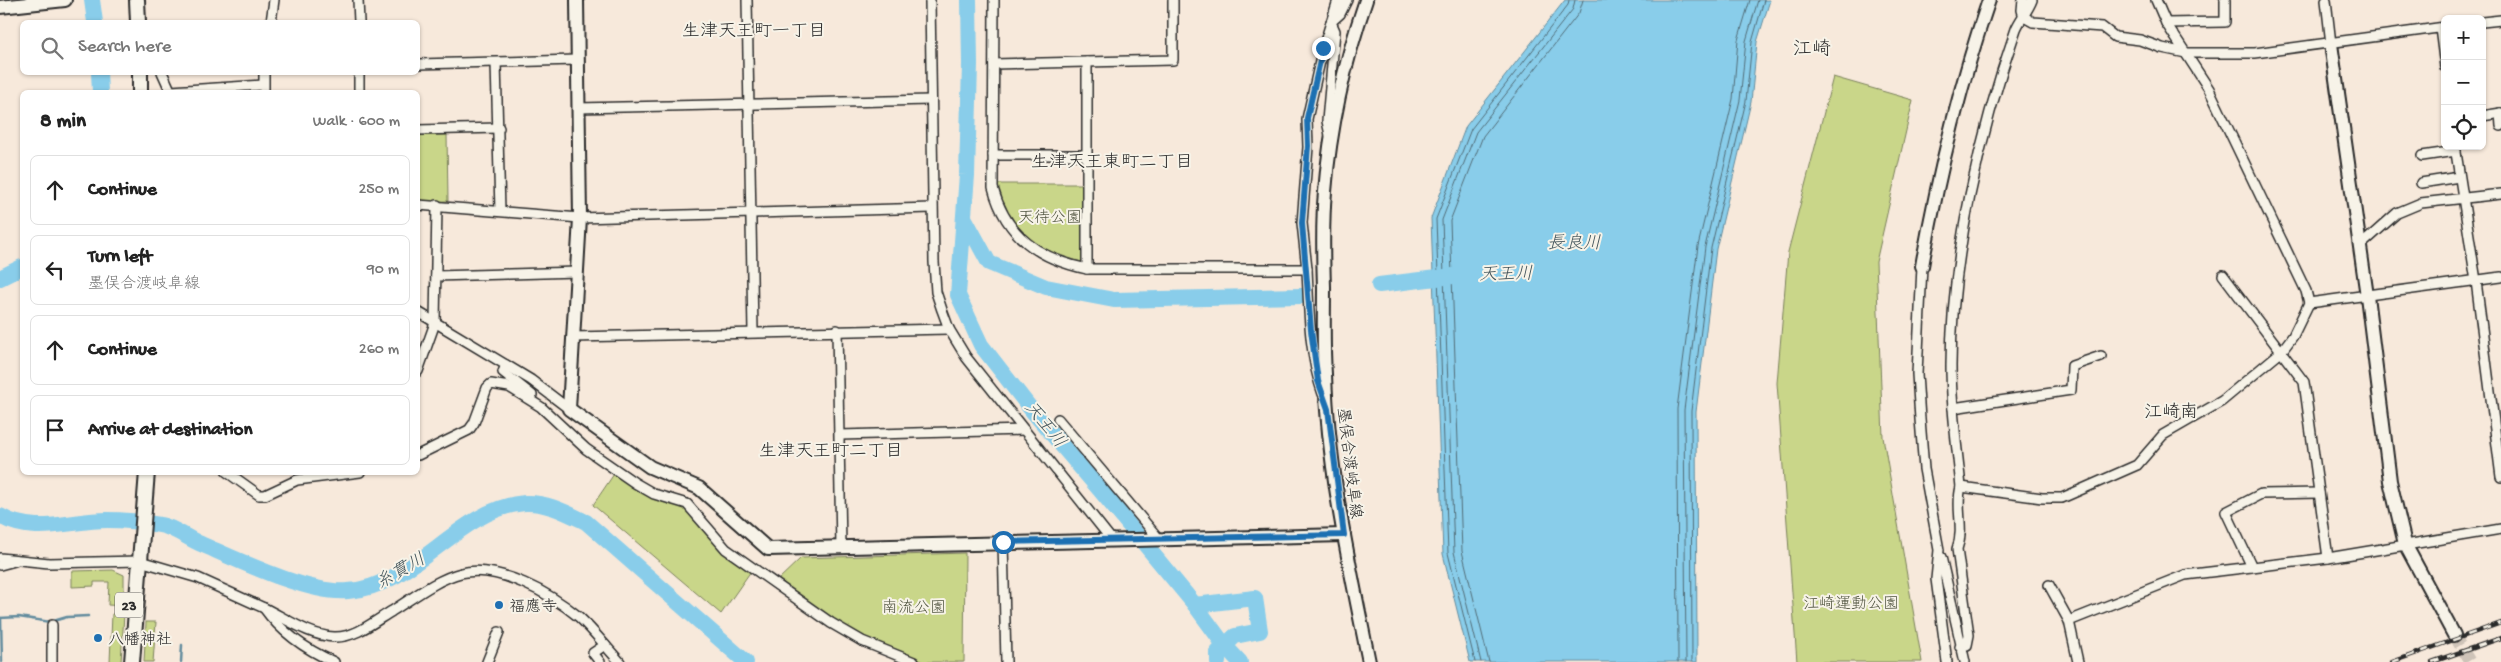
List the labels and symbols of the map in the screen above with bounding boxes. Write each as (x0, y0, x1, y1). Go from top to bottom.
district label: 生津天王町一丁目 (682, 21, 826, 43)
route end (1312, 37, 1335, 60)
district label: 江崎 (1793, 38, 1831, 62)
district label: 生津天王東町二丁目 (1031, 152, 1193, 174)
park label: 天待公園 (1018, 209, 1082, 229)
water label: 長良川 (1547, 233, 1601, 255)
water label: 天王川 (1479, 265, 1533, 286)
water label: 天王川 (1019, 398, 1069, 453)
district label: 江崎南 (2144, 402, 2198, 424)
street label: 墨俣合渡岐阜線 (1331, 406, 1366, 520)
district label: 生津天王町二丁目 (759, 441, 903, 463)
route start (992, 531, 1015, 554)
water label: 糸貫川 (372, 549, 430, 595)
road number: 23 (115, 592, 143, 618)
park label: 江崎運動公園 (1803, 595, 1899, 615)
place label: 福應寺 (509, 597, 557, 618)
park label: 南流公園 (882, 598, 946, 619)
marker: 福應寺 (493, 599, 505, 611)
place label: 八幡神社 (108, 631, 172, 651)
marker: 八幡神社 (92, 632, 104, 644)

